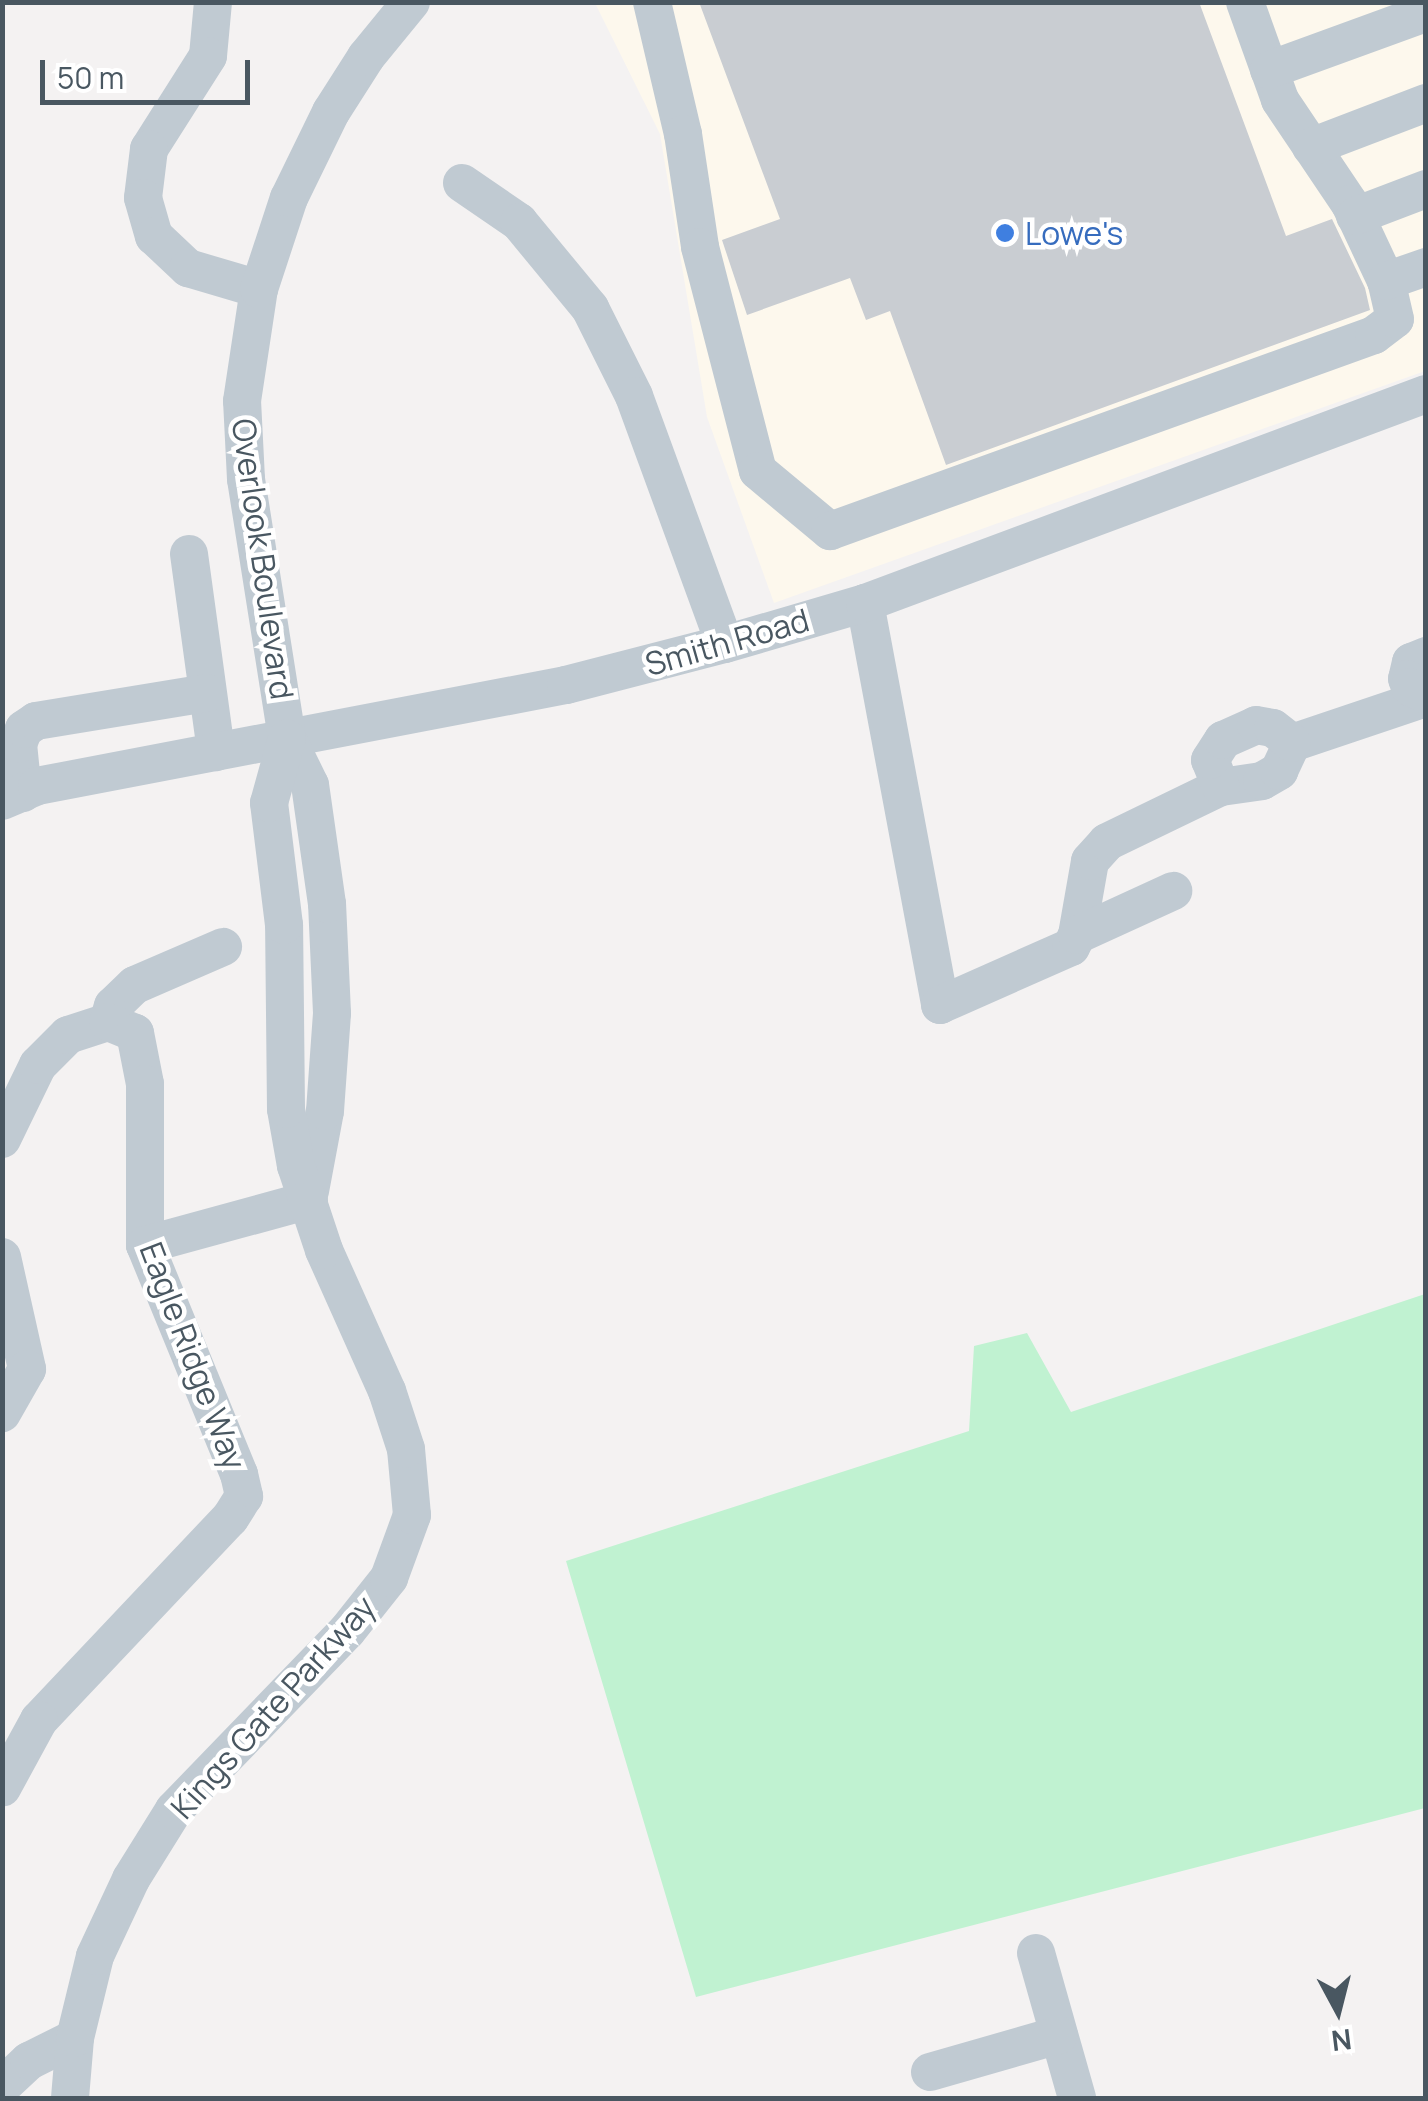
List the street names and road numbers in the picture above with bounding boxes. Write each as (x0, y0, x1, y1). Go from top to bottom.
street label: Overlook Boulevard (224, 416, 302, 702)
street label: Smith Road (641, 600, 813, 684)
street label: Eagle Ridge Way (132, 1237, 254, 1475)
street label: Kings Gate Parkway (163, 1588, 383, 1826)

